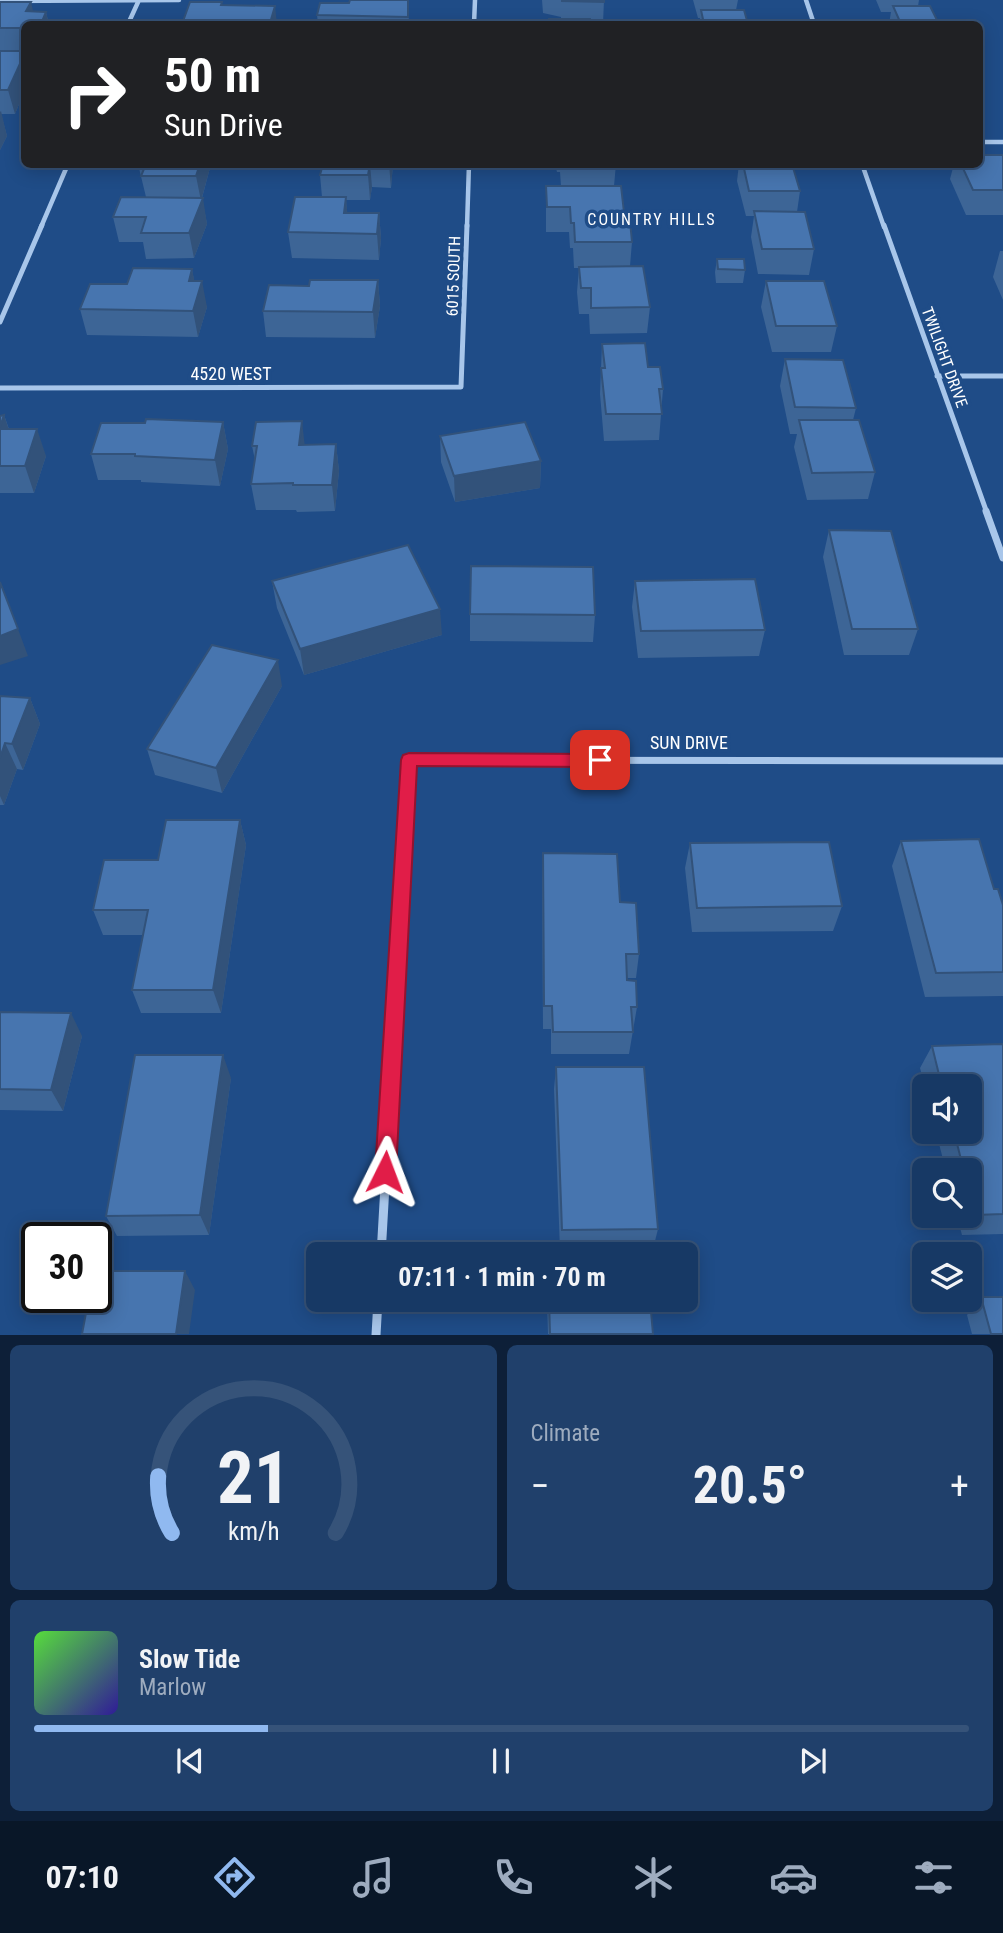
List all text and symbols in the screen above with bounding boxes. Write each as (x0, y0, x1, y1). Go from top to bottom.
text: 50 m (164, 47, 261, 104)
icon: right (49, 49, 140, 140)
text: Sun Drive (164, 106, 283, 144)
district label: COUNTRY HILLS (587, 210, 717, 229)
street label: 6015 SOUTH (443, 235, 464, 317)
street label: TWILIGHT DRIVE (918, 304, 972, 410)
street label: 4520 WEST (190, 363, 272, 384)
pin (570, 730, 630, 790)
street label: SUN DRIVE (650, 732, 728, 753)
icon: arrive (581, 741, 619, 779)
map controls (912, 1074, 982, 1312)
button: sound (912, 1074, 982, 1144)
position arrow (348, 1135, 422, 1209)
button: search (912, 1158, 982, 1228)
speed limit sign: 30 (21, 1222, 112, 1313)
button: layers (912, 1242, 982, 1312)
text: 07:11 · 1 min · 70 m (398, 1262, 606, 1292)
text: Climate (531, 1420, 600, 1447)
text: 21 (216, 1436, 290, 1522)
text: 20.5° (693, 1455, 807, 1516)
text: − (531, 1464, 550, 1508)
text: + (950, 1464, 969, 1508)
text: km/h (228, 1517, 279, 1546)
text: Slow Tide (139, 1644, 240, 1674)
text: Marlow (139, 1674, 206, 1701)
icon: previous (171, 1742, 209, 1780)
icon: pause (482, 1742, 520, 1780)
icon: next (794, 1742, 832, 1780)
icon: directions (210, 1853, 259, 1902)
icon: music (349, 1853, 398, 1902)
icon: phone (489, 1853, 538, 1902)
icon: climate (629, 1853, 678, 1902)
icon: car (769, 1853, 818, 1902)
icon: filters (909, 1853, 958, 1902)
text: 07:10 (45, 1858, 119, 1896)

